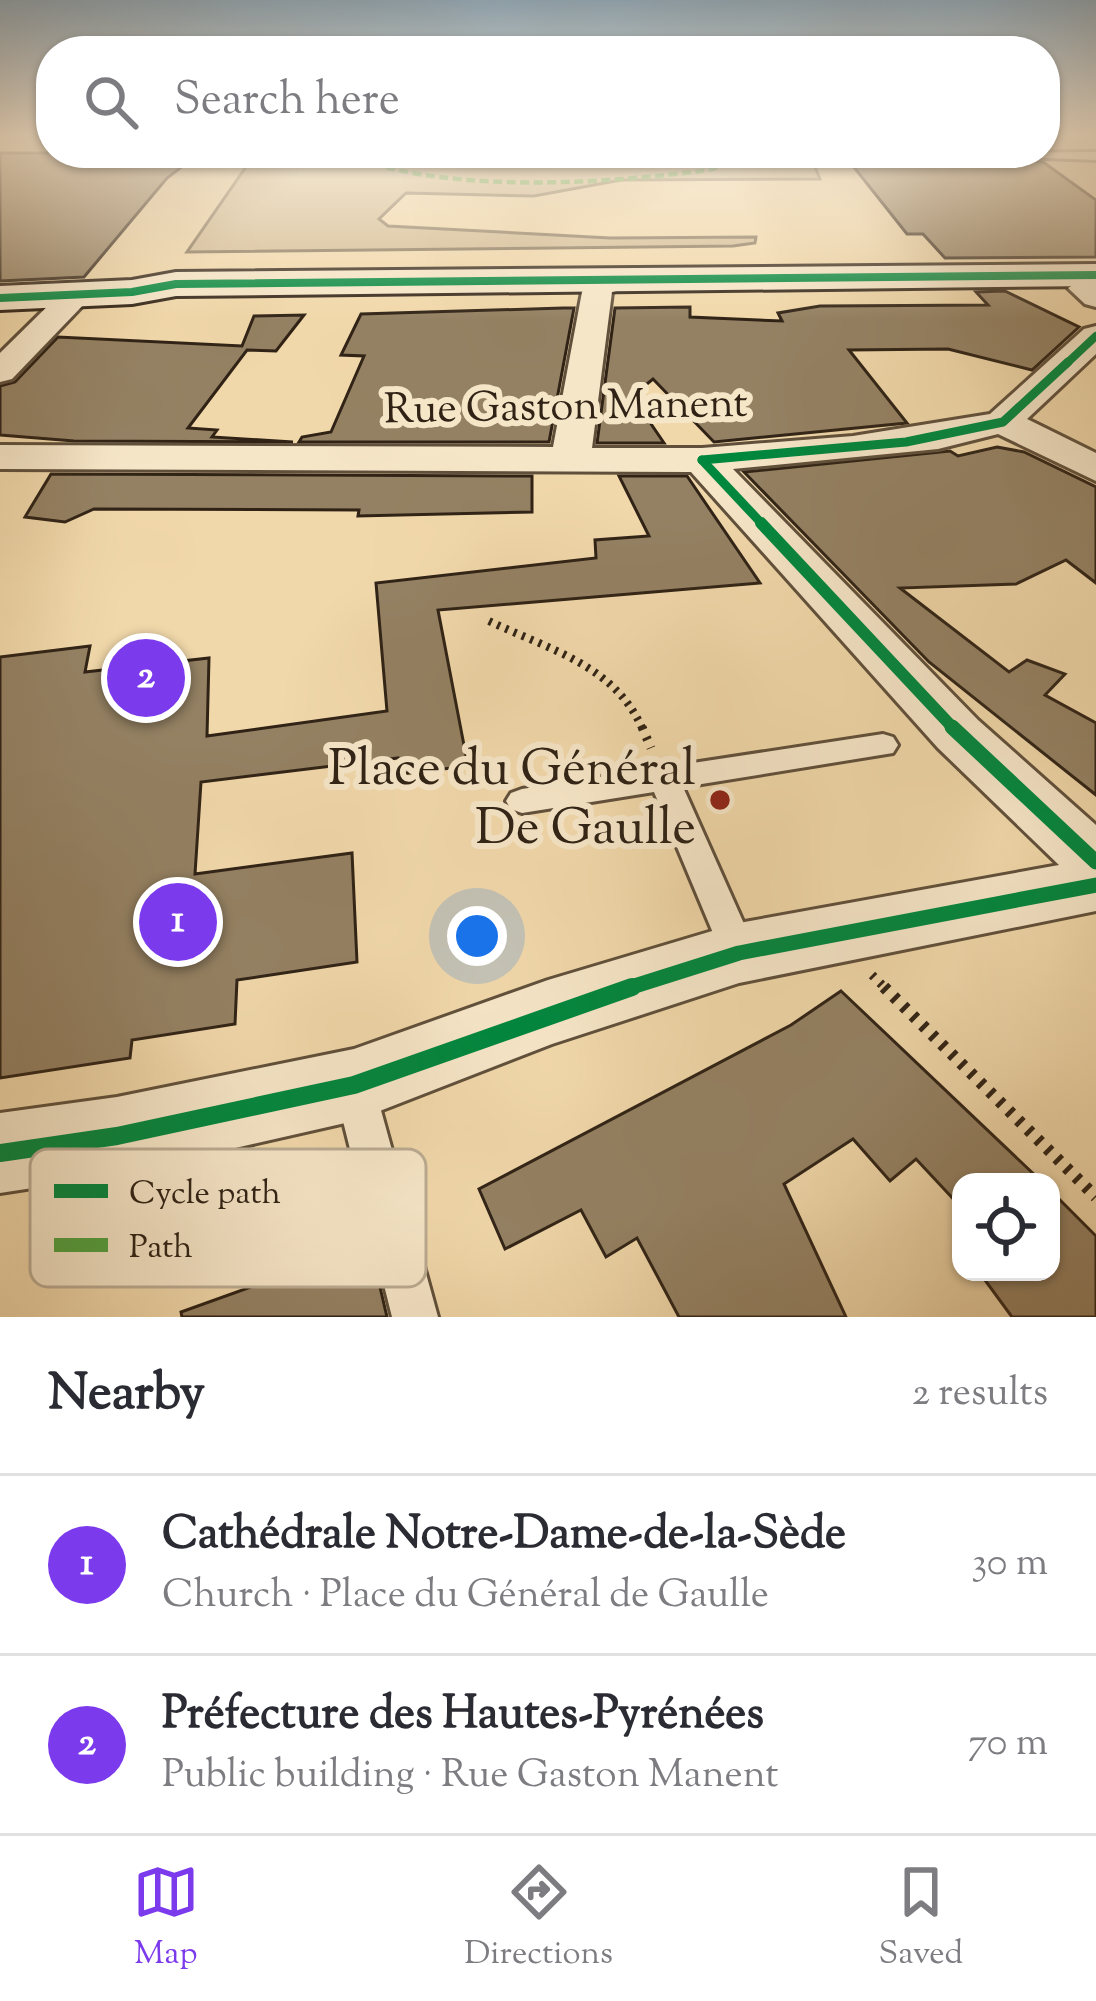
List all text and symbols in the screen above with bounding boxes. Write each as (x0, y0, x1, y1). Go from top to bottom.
search box (36, 36, 1060, 168)
icon: search (78, 69, 144, 135)
text: Search here (174, 70, 400, 135)
street label: Rue Gaston Manent (384, 376, 748, 442)
pin: 2 (107, 633, 185, 723)
place label: Place du Général De Gaulle (328, 735, 696, 867)
marker: Place du Général De Gaulle (707, 787, 733, 813)
pin: 1 (139, 877, 217, 967)
your location (447, 906, 507, 966)
legend (30, 1149, 426, 1287)
text: Cycle path (129, 1171, 281, 1219)
map controls (952, 1173, 1060, 1281)
button: locate (952, 1173, 1060, 1281)
text: Path (129, 1225, 193, 1273)
text: Nearby (48, 1359, 205, 1432)
text: 2 results (912, 1367, 1048, 1423)
text: Cathédrale Notre-Dame-de-la-Sède (162, 1504, 846, 1569)
text: 1 (80, 1537, 94, 1593)
text: 30 m (971, 1537, 1048, 1593)
text: Church · Place du Général de Gaulle (162, 1569, 769, 1625)
text: Préfecture des Hautes-Pyrénées (162, 1684, 764, 1749)
text: 2 (78, 1717, 96, 1773)
text: 70 m (968, 1717, 1048, 1773)
text: Public building · Rue Gaston Manent (162, 1749, 779, 1805)
tab: Map (133, 1859, 199, 1979)
tab: Directions (464, 1859, 613, 1979)
tab: Saved (879, 1859, 963, 1979)

